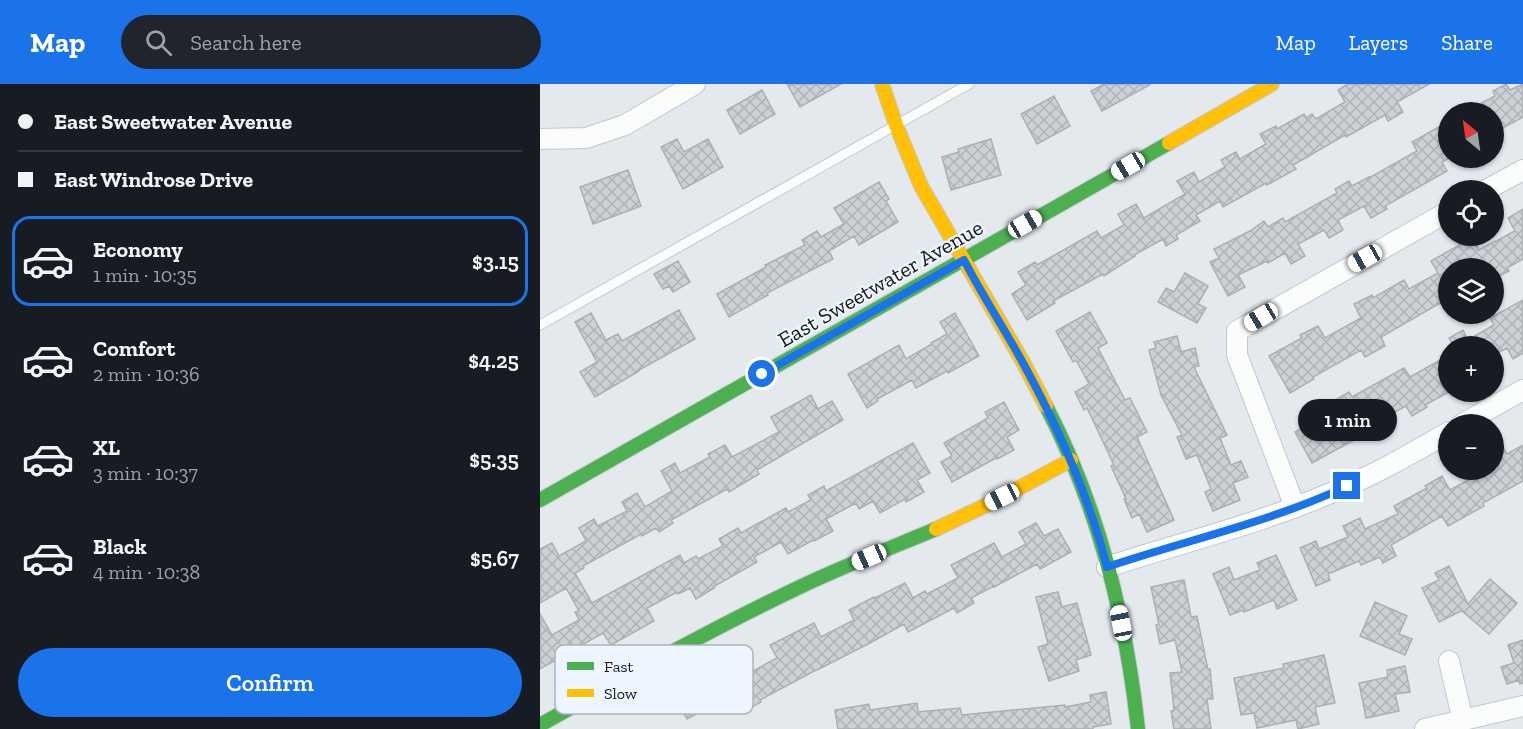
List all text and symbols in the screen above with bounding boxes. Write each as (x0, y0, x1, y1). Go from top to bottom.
search box (121, 15, 541, 69)
text: Map (30, 26, 85, 59)
icon: search (142, 26, 175, 59)
text: Search here (190, 29, 302, 56)
text: Map (1276, 30, 1316, 55)
text: Layers (1349, 30, 1408, 55)
text: Share (1441, 30, 1493, 55)
north arrow (1438, 102, 1504, 168)
map controls (1438, 102, 1504, 480)
text: East Sweetwater Avenue (54, 108, 292, 135)
car (1108, 149, 1148, 183)
text: East Windrose Drive (54, 166, 253, 193)
button: locate (1438, 180, 1504, 246)
car (1005, 207, 1045, 241)
street label: East Sweetwater Avenue (773, 214, 988, 353)
icon: car (21, 234, 75, 288)
text: Economy (93, 236, 183, 263)
car (1345, 241, 1385, 275)
text: $3.15 (472, 248, 519, 275)
button: layers (1438, 258, 1504, 324)
text: 1 min · 10:35 (93, 263, 197, 287)
car (1241, 300, 1281, 334)
icon: car (21, 333, 75, 387)
text: Comfort (93, 335, 175, 362)
button: + (1438, 336, 1504, 402)
text: $4.25 (468, 347, 519, 374)
route start (748, 360, 775, 387)
text: 2 min · 10:36 (93, 362, 200, 386)
callout: 1 min (1298, 399, 1396, 441)
text: 1 min (1324, 408, 1371, 432)
button: − (1438, 414, 1504, 480)
icon: car (21, 432, 75, 486)
text: XL (93, 434, 120, 461)
text: $5.35 (469, 446, 519, 473)
text: 3 min · 10:37 (93, 461, 198, 485)
route end (1333, 472, 1360, 499)
car (982, 481, 1022, 513)
icon: car (21, 531, 75, 585)
text: Black (93, 533, 147, 560)
car (849, 541, 889, 573)
text: $5.67 (470, 545, 519, 572)
text: 4 min · 10:38 (93, 560, 200, 584)
car (1109, 604, 1133, 642)
legend (555, 645, 753, 714)
button: Confirm (18, 648, 522, 717)
text: Fast (604, 657, 633, 676)
text: Slow (604, 684, 638, 703)

